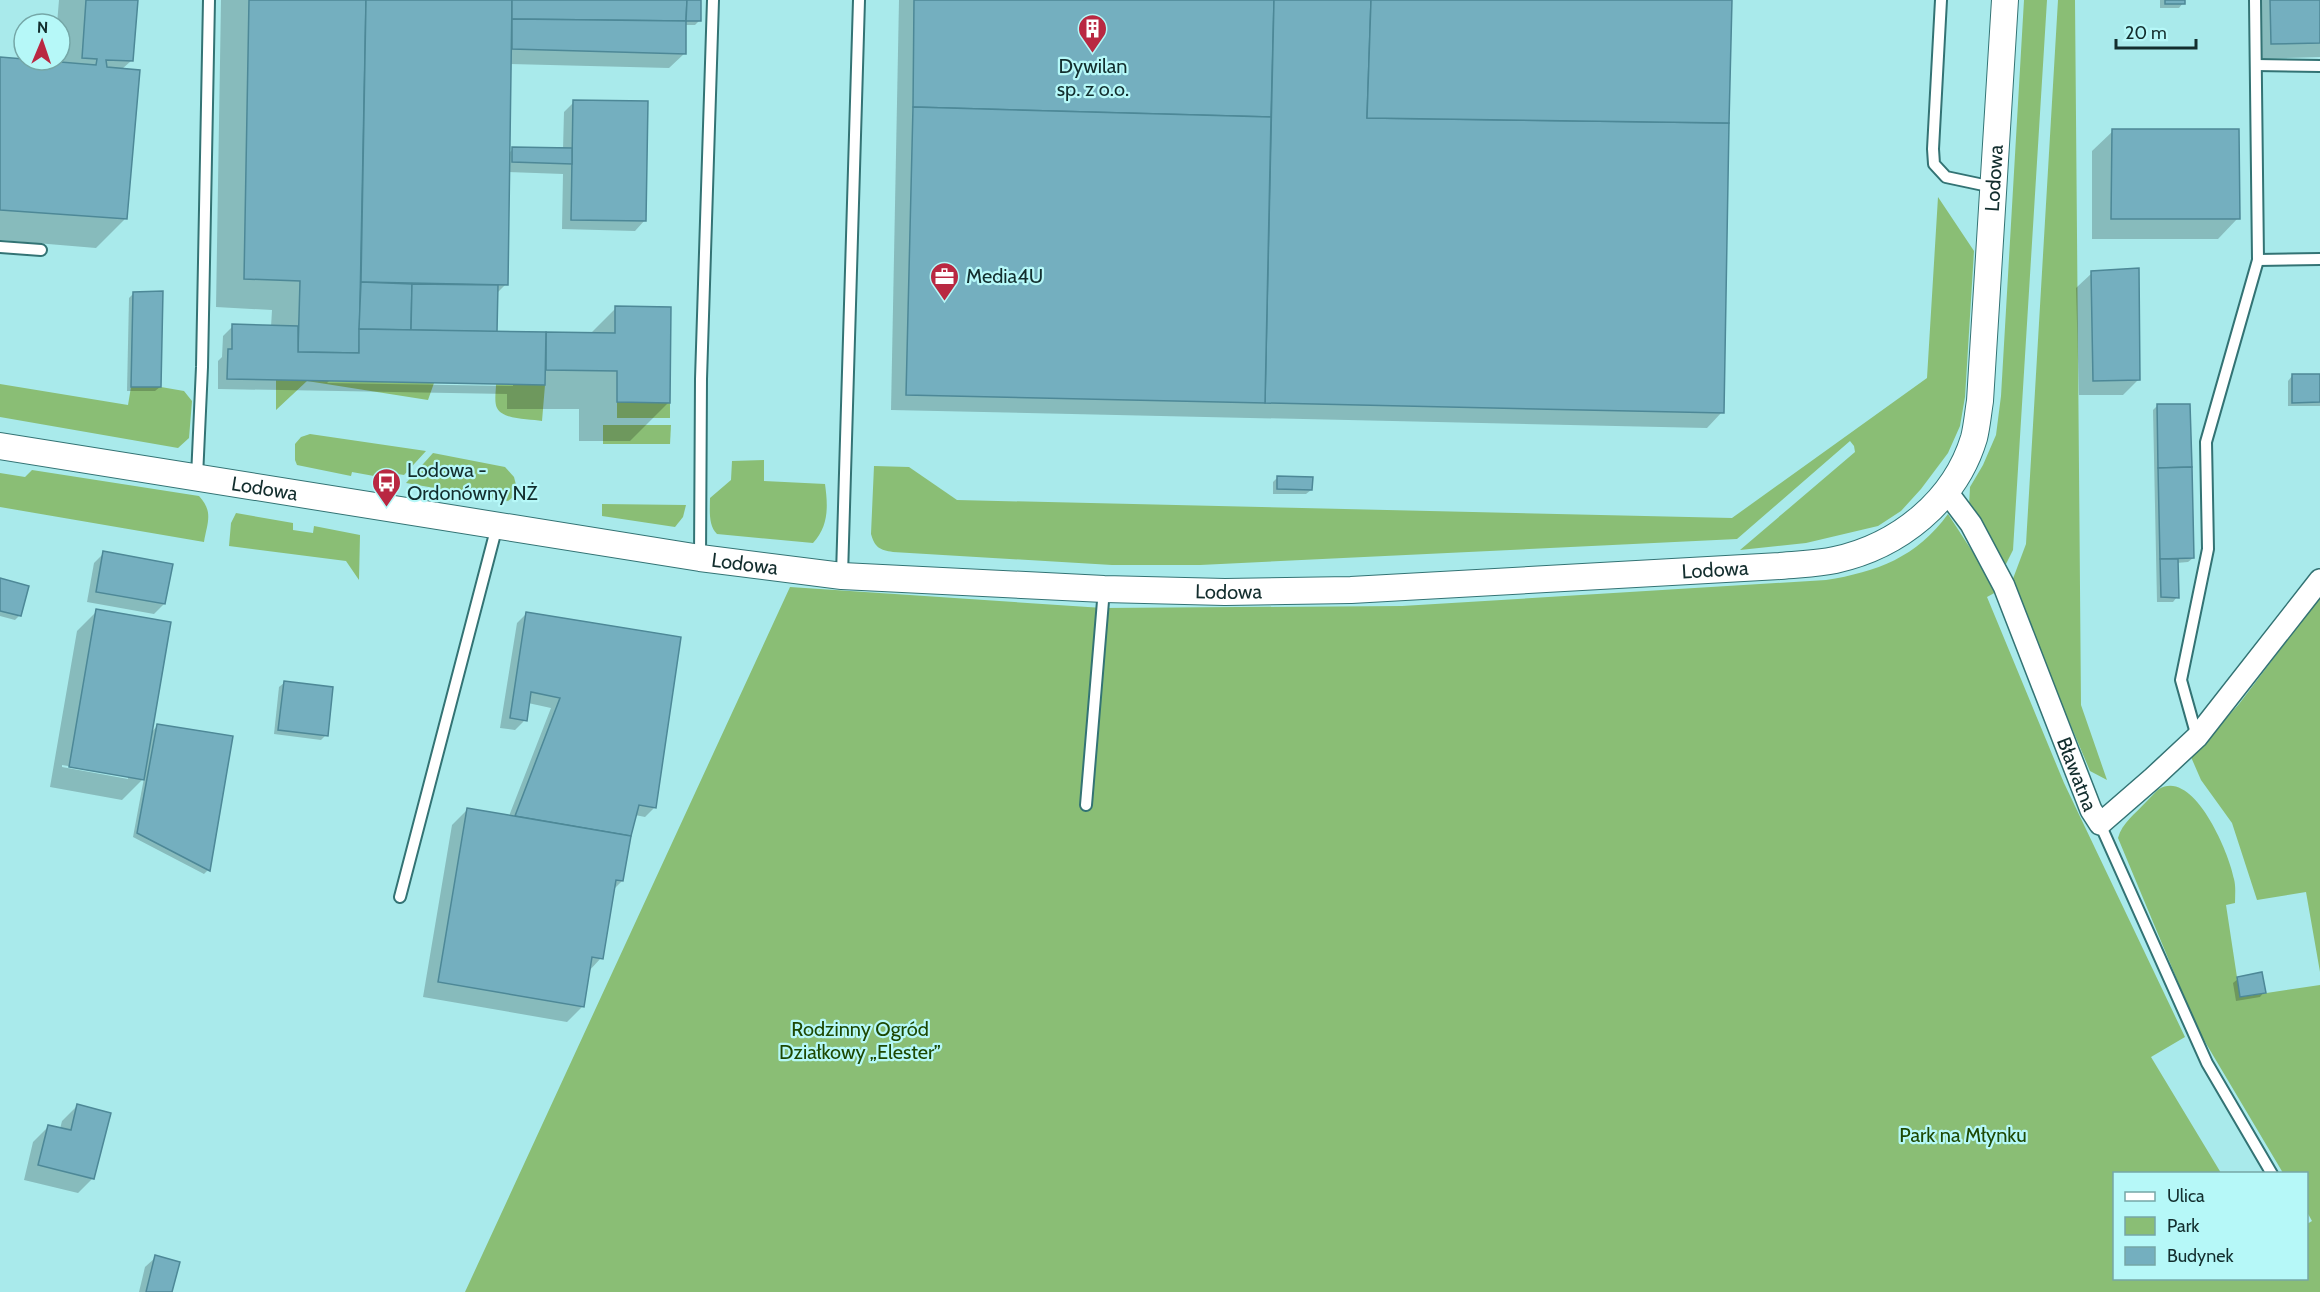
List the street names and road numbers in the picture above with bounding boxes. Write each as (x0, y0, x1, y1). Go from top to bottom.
street label: Lodowa (1980, 144, 2008, 212)
street label: Lodowa (230, 471, 300, 506)
street label: Lodowa (710, 548, 780, 580)
street label: Lodowa (1681, 556, 1749, 583)
street label: Lodowa (1195, 579, 1263, 604)
street label: Bławatna (2052, 734, 2102, 815)

